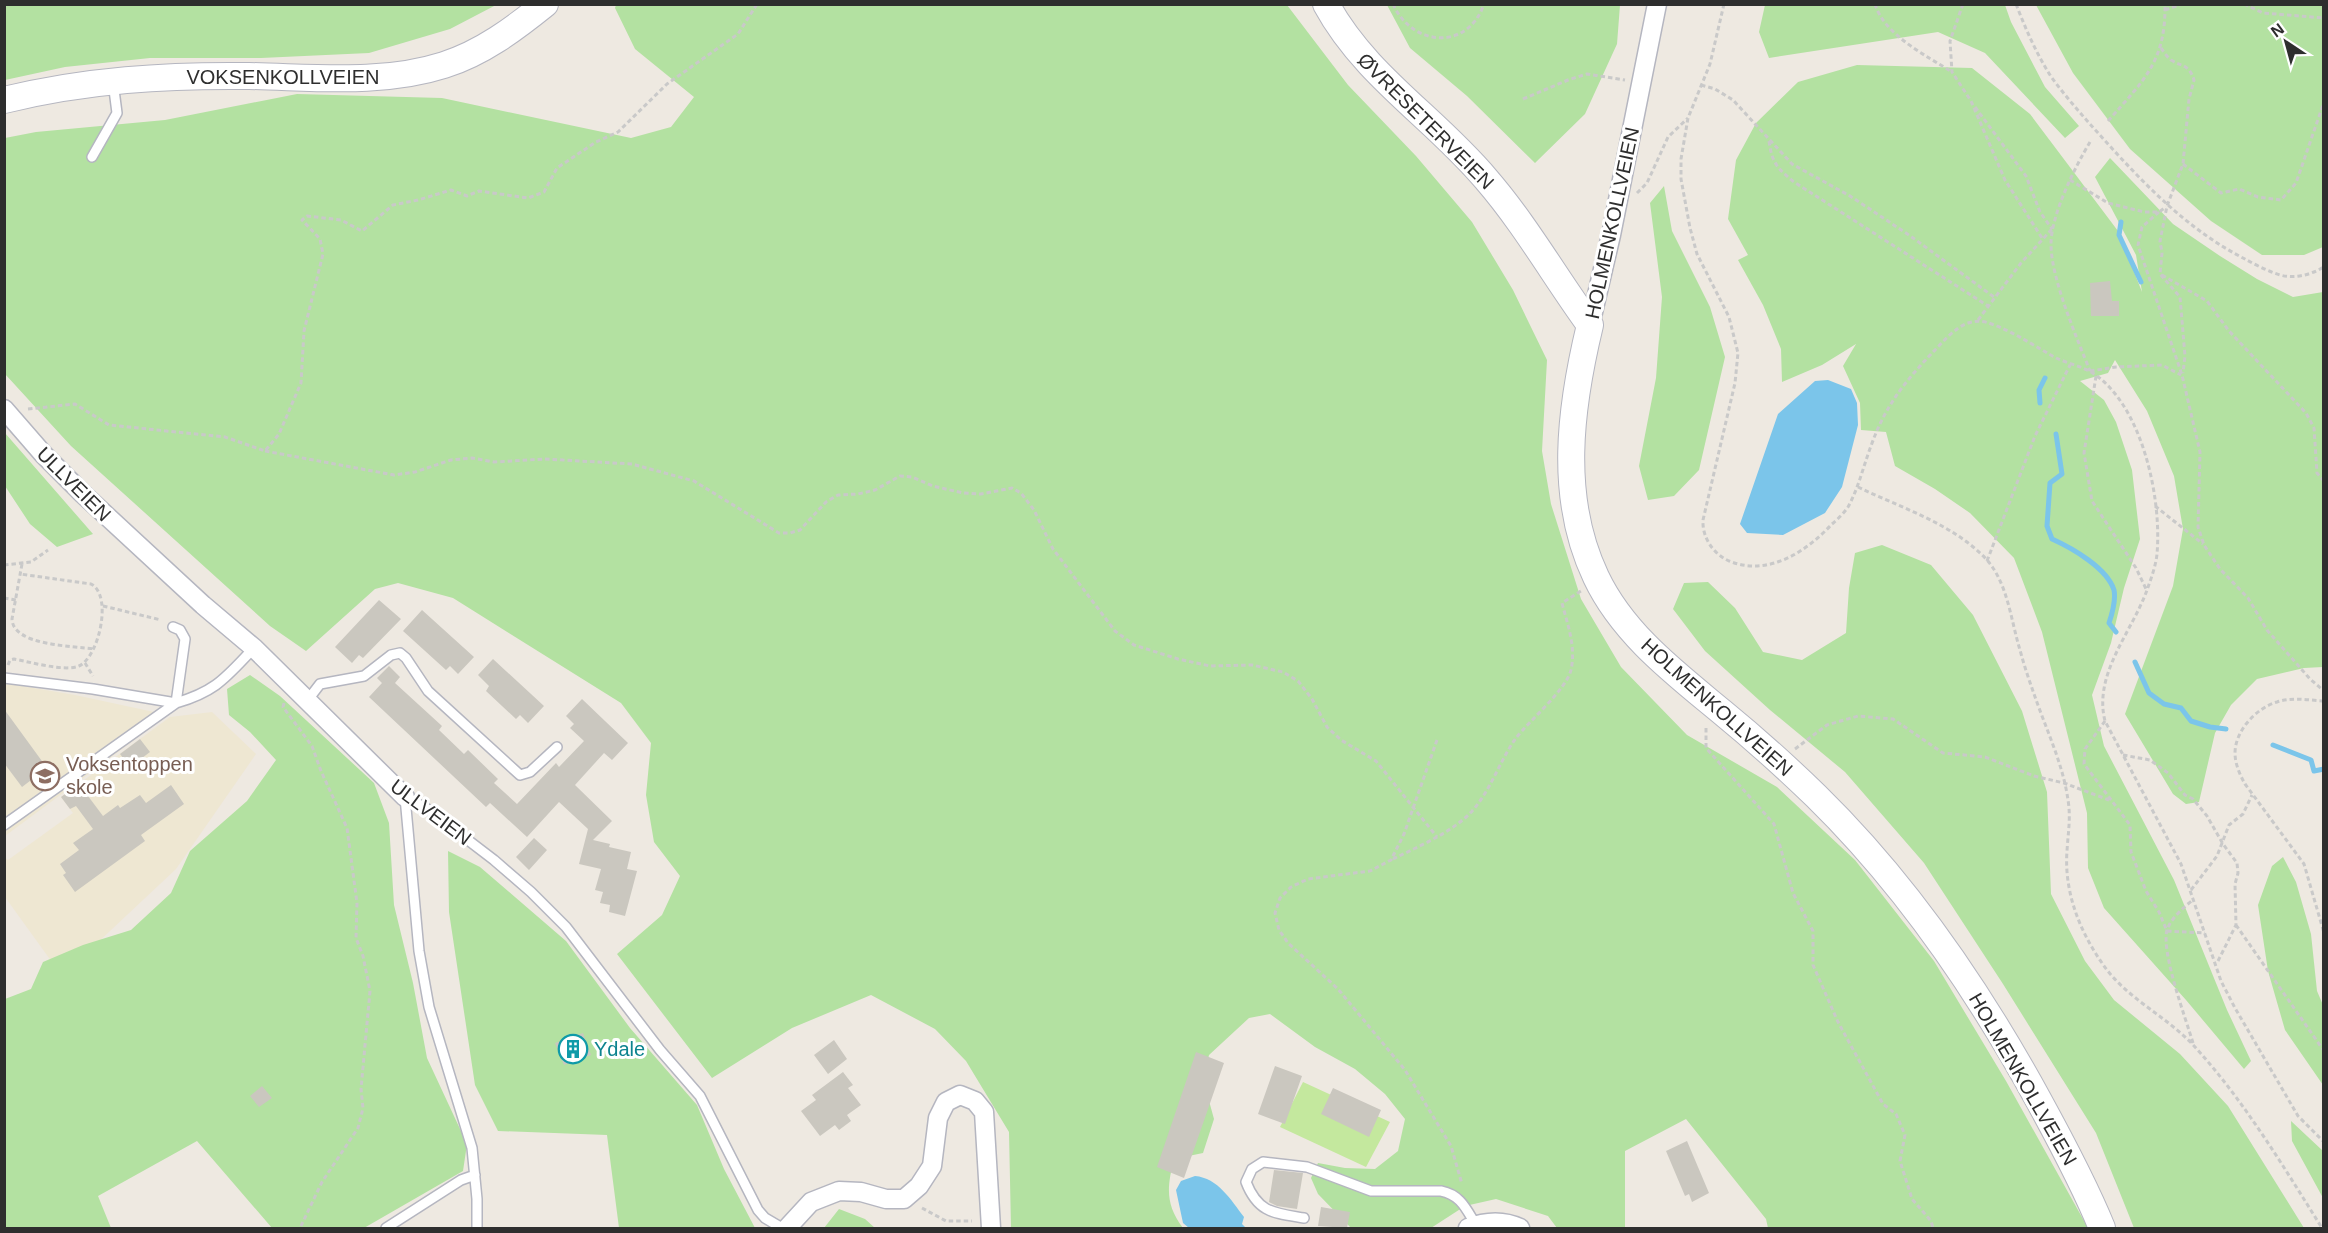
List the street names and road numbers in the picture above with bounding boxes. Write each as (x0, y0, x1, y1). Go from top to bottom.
street label: ØVRESETERVEIEN (1354, 49, 1498, 193)
street label: VOKSENKOLLVEIEN (186, 66, 380, 88)
street label: HOLMENKOLLVEIEN (1581, 125, 1643, 321)
street label: ULLVEIEN (33, 443, 115, 525)
street label: HOLMENKOLLVEIEN (1637, 634, 1797, 780)
street label: ULLVEIEN (386, 775, 476, 849)
street label: HOLMENKOLLVEIEN (1965, 989, 2081, 1169)

